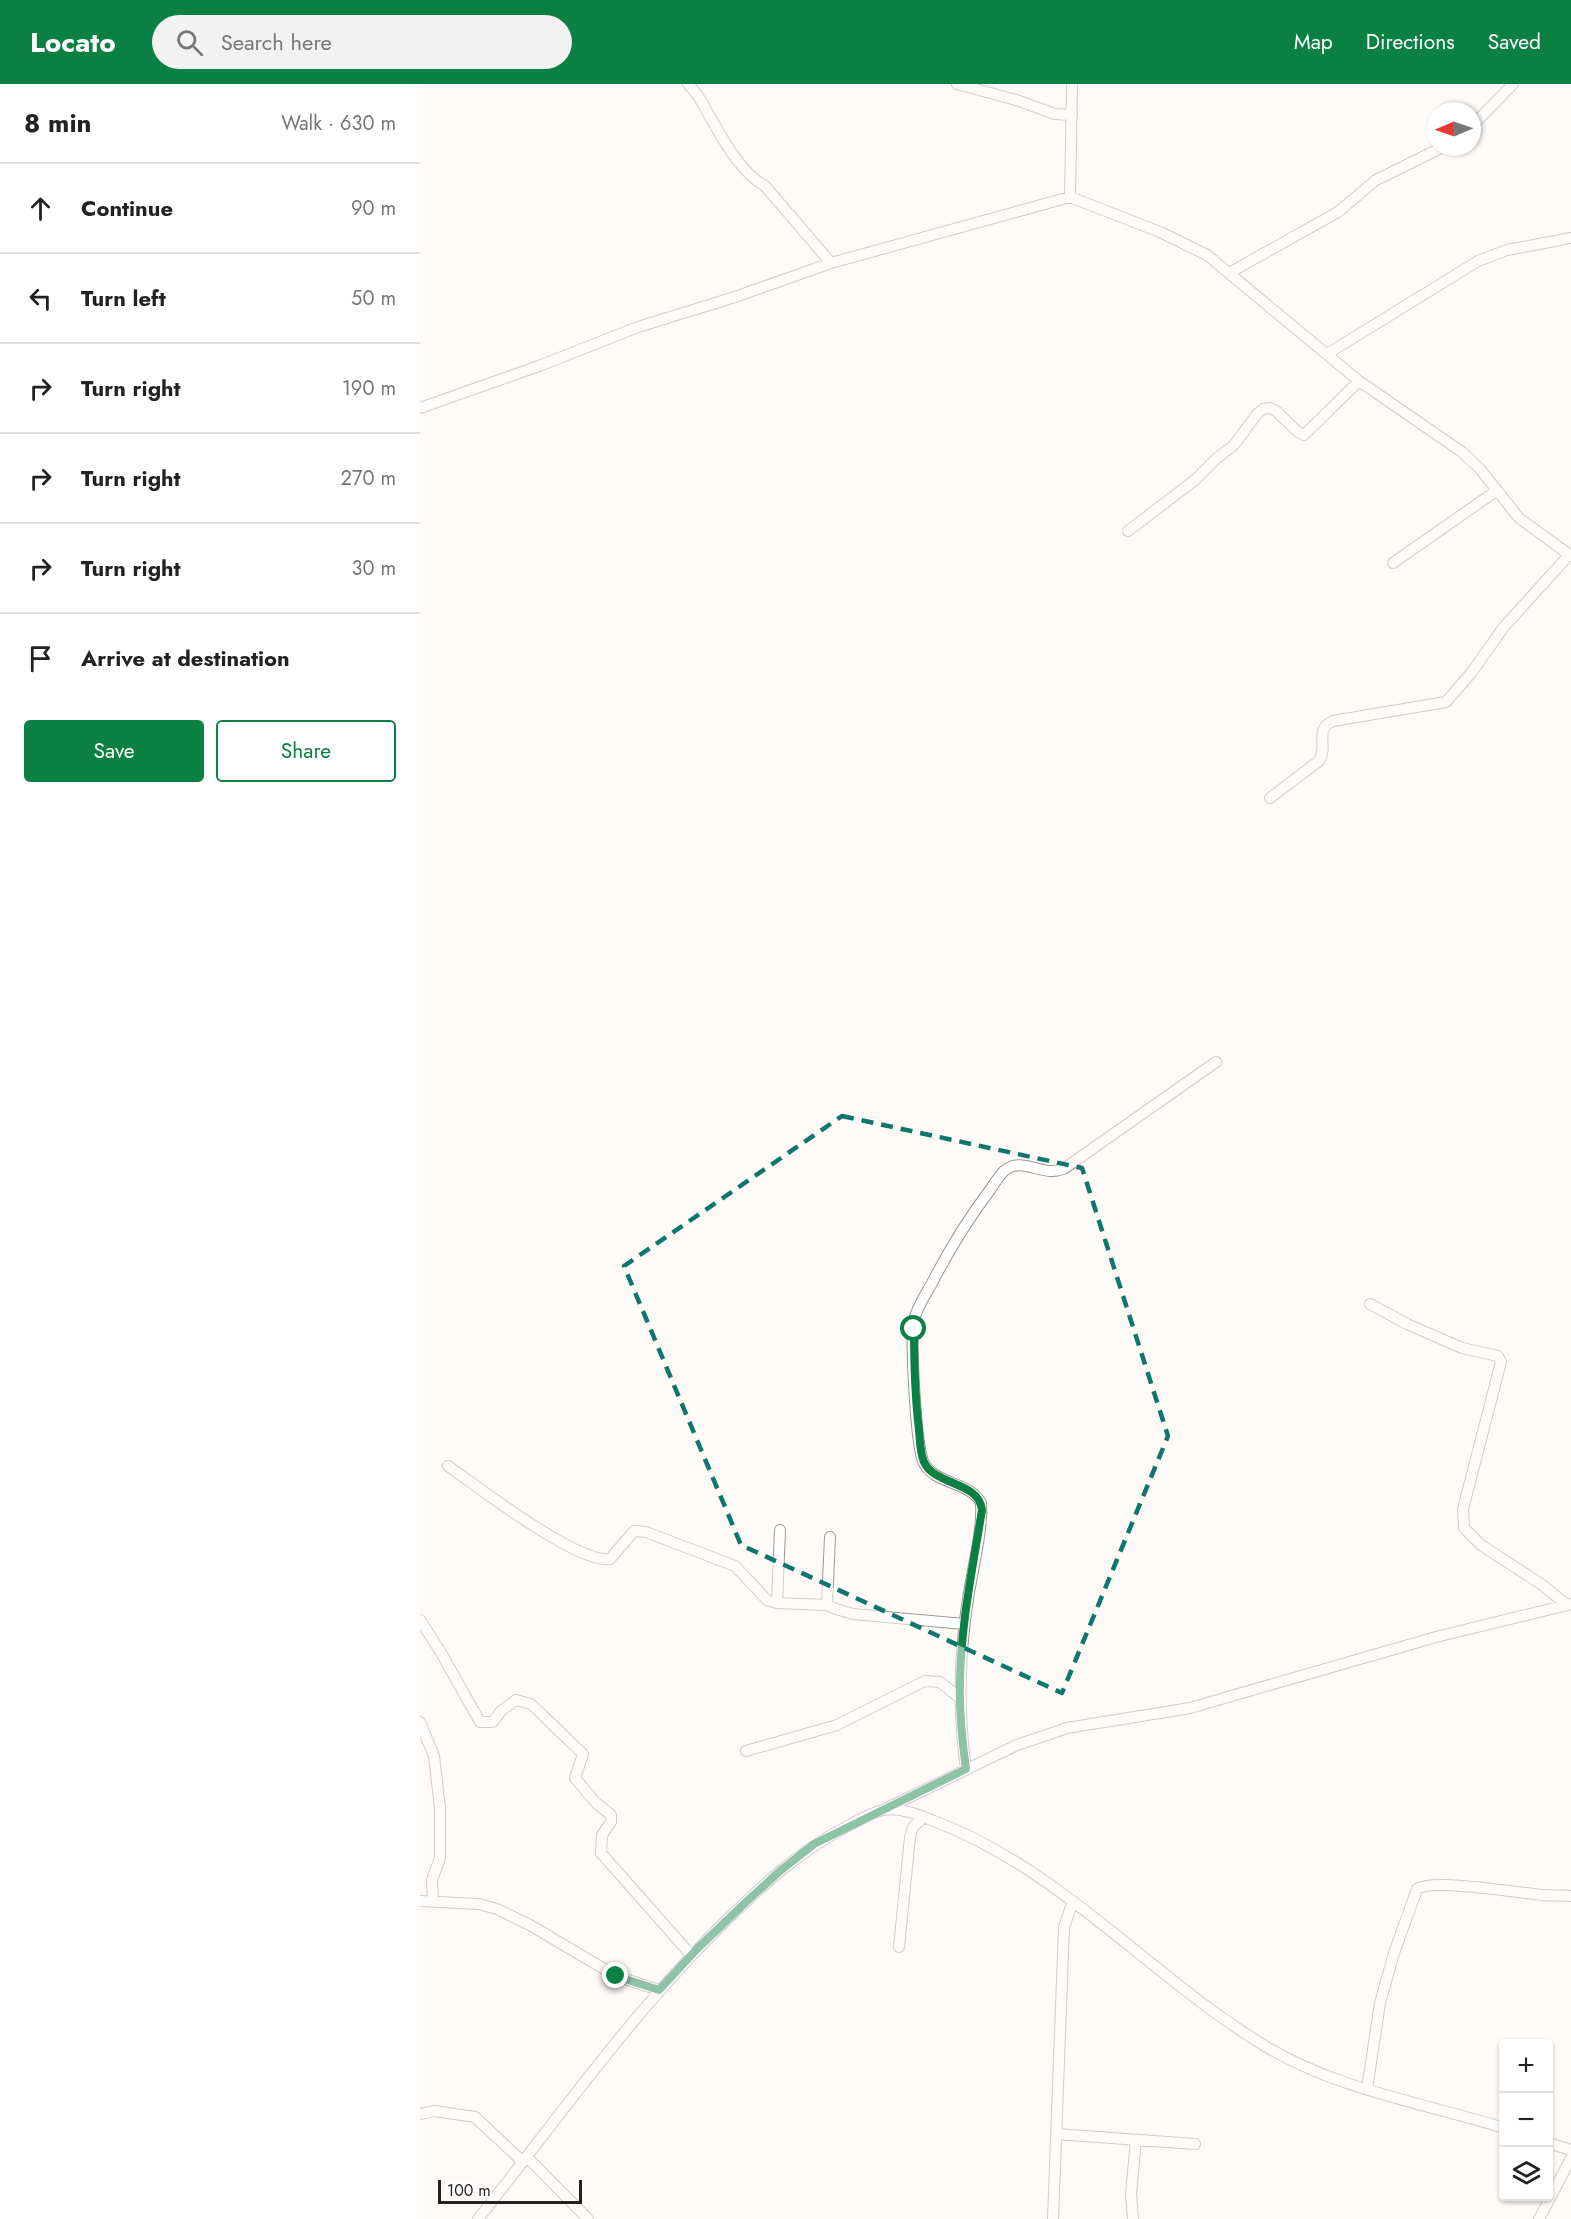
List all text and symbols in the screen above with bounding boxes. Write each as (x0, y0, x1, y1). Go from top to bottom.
search box (152, 15, 572, 69)
text: Locato (30, 22, 116, 63)
icon: search (173, 26, 206, 59)
text: Search here (221, 26, 332, 58)
text: Map (1294, 27, 1333, 57)
text: Directions (1366, 27, 1455, 57)
text: Saved (1488, 27, 1541, 57)
north arrow (1427, 102, 1481, 156)
text: 8 min (24, 104, 92, 142)
text: Walk · 630 m (281, 109, 396, 138)
icon: ahead (24, 192, 57, 225)
text: Continue (81, 192, 173, 224)
text: 90 m (351, 194, 396, 223)
icon: left (24, 282, 57, 315)
text: Turn left (81, 282, 166, 314)
text: 50 m (351, 284, 396, 313)
icon: right (24, 372, 57, 405)
text: Turn right (81, 372, 181, 404)
text: 190 m (342, 374, 396, 403)
icon: right (24, 462, 57, 495)
text: Turn right (81, 462, 181, 494)
text: 270 m (341, 464, 396, 493)
icon: right (24, 552, 57, 585)
text: Turn right (81, 552, 181, 584)
text: 30 m (351, 554, 396, 583)
icon: arrive (24, 642, 57, 675)
text: Arrive at destination (81, 642, 290, 674)
button: Save (24, 720, 204, 782)
button: Share (216, 720, 396, 782)
route start (900, 1315, 926, 1341)
route end (602, 1962, 628, 1988)
map controls (1499, 2039, 1553, 2201)
button: + (1499, 2039, 1553, 2093)
button: − (1499, 2093, 1553, 2147)
button: layers (1499, 2147, 1553, 2201)
scale bar (438, 2177, 582, 2204)
text: 100 m (447, 2179, 491, 2202)

